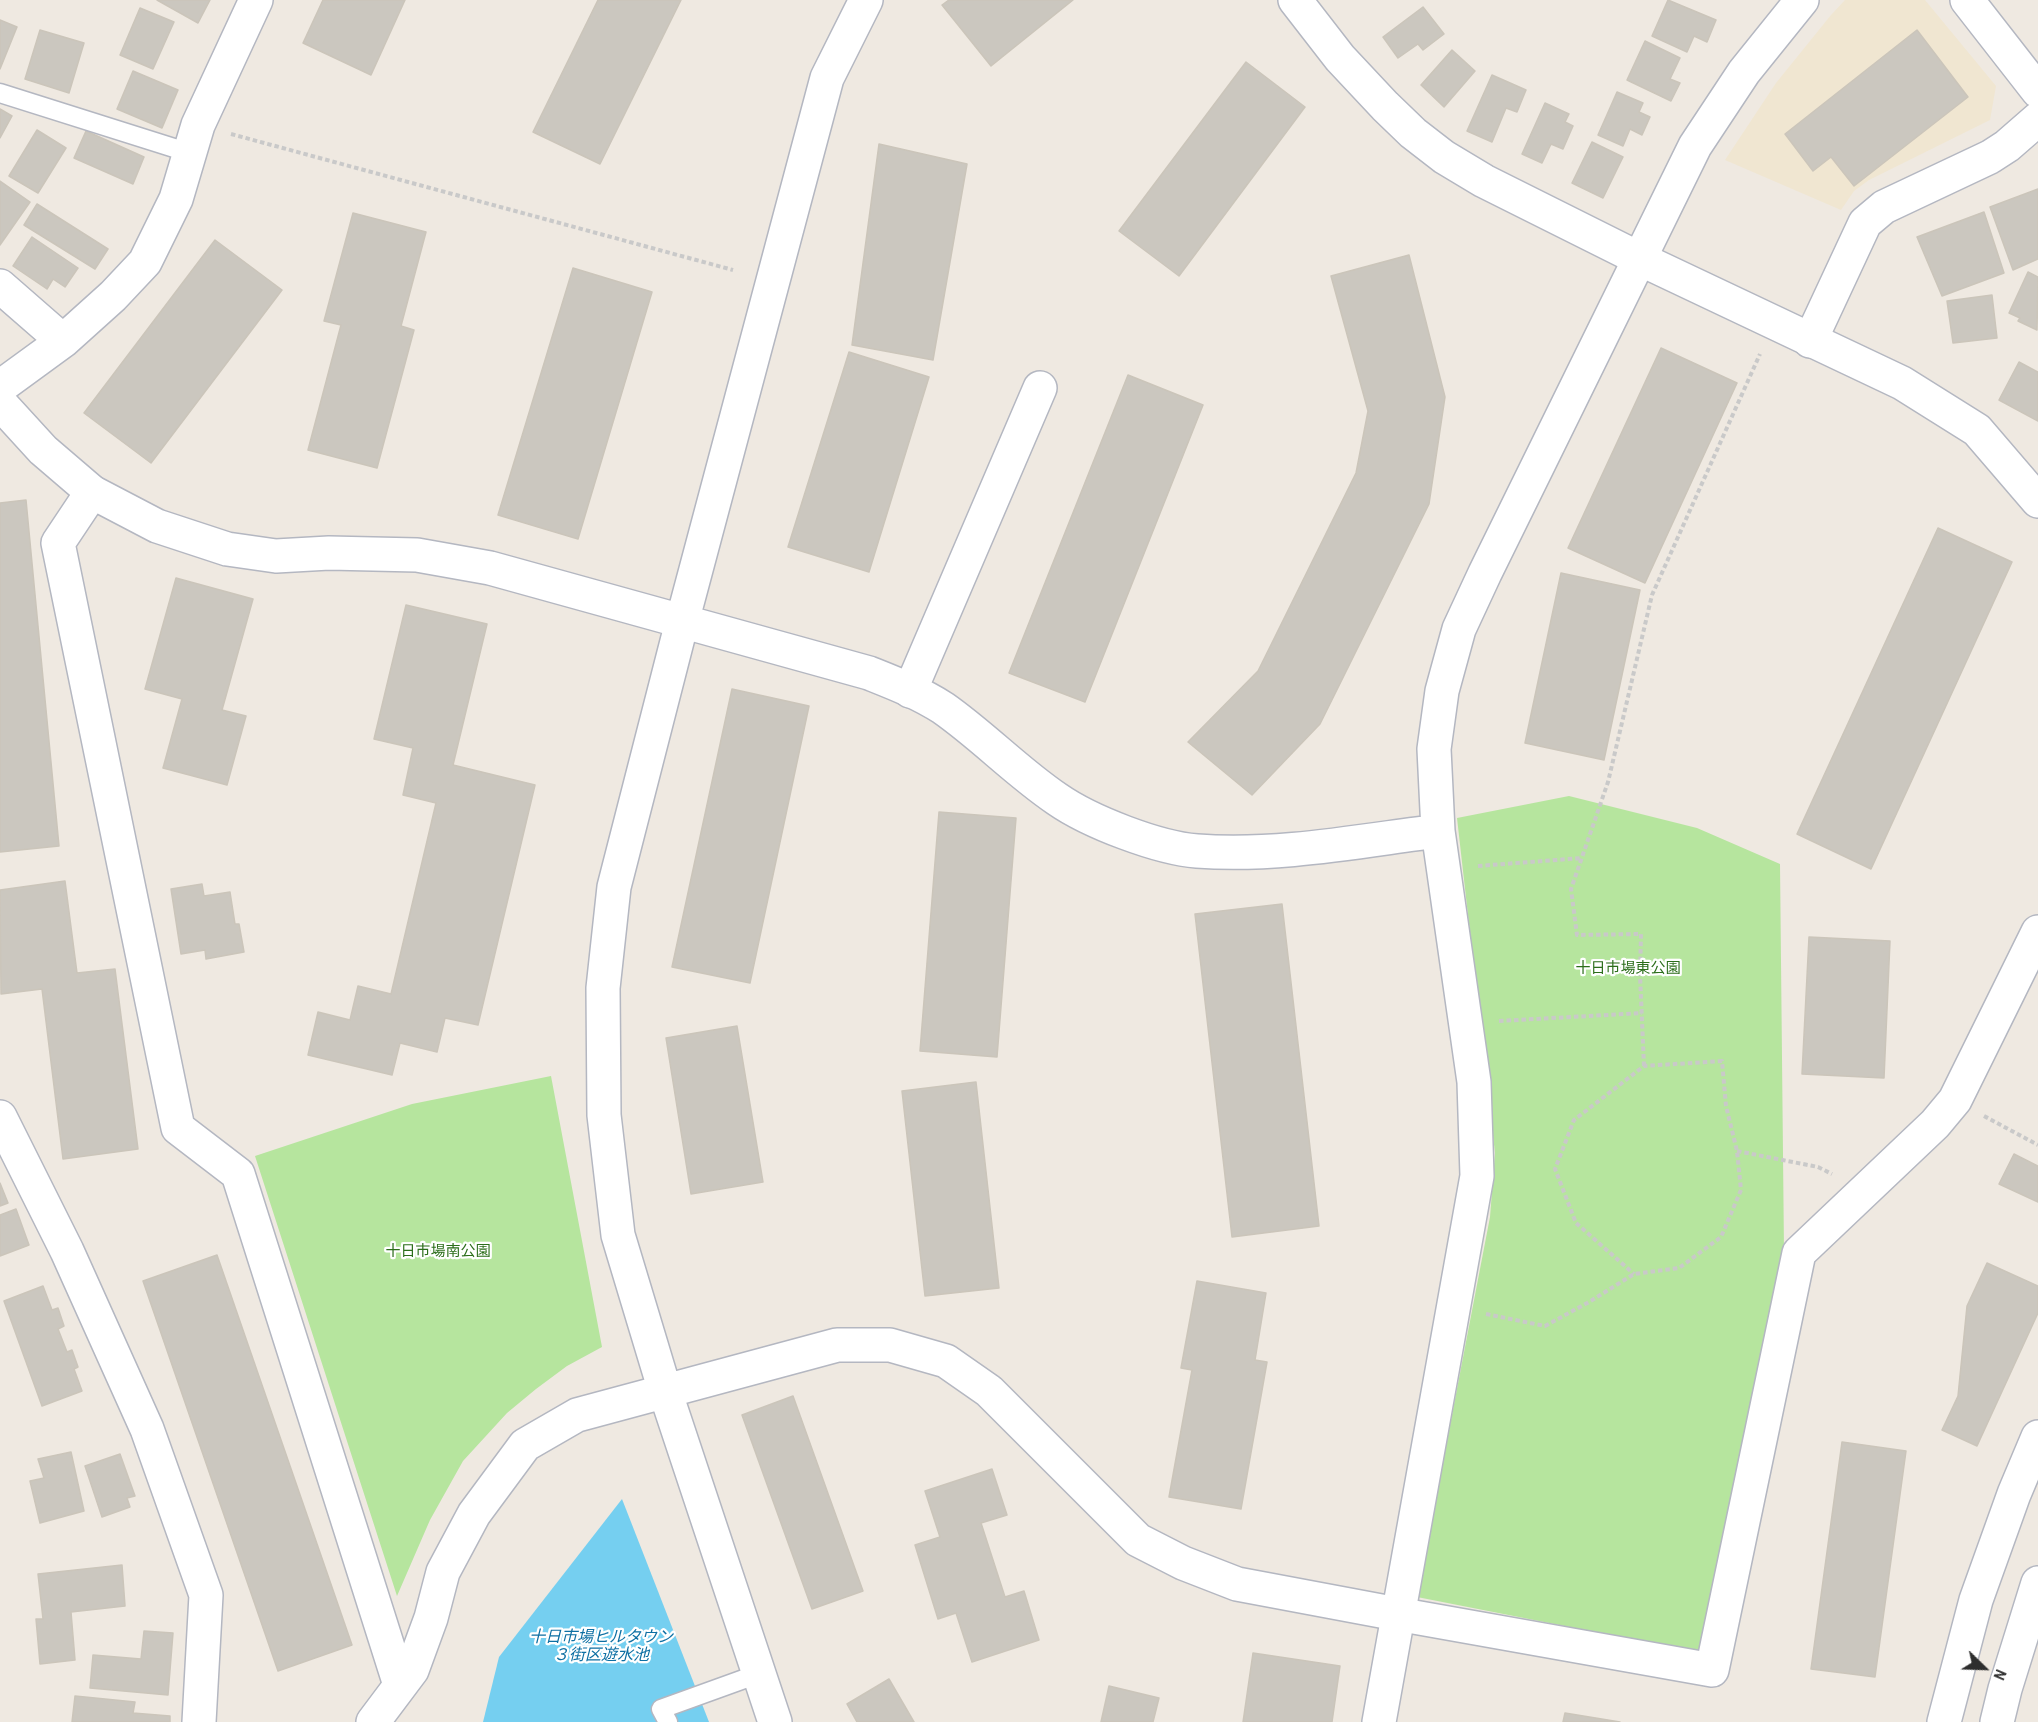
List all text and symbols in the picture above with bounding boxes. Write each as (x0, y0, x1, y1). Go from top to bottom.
park label: 十日市場東公園 (1576, 960, 1680, 978)
park label: 十日市場南公園 (386, 1243, 490, 1261)
water label: 十日市場ヒルタウン ３街区遊水池 (529, 1628, 673, 1666)
north arrow (1954, 1638, 2014, 1698)
text: N (1989, 1666, 2013, 1684)

